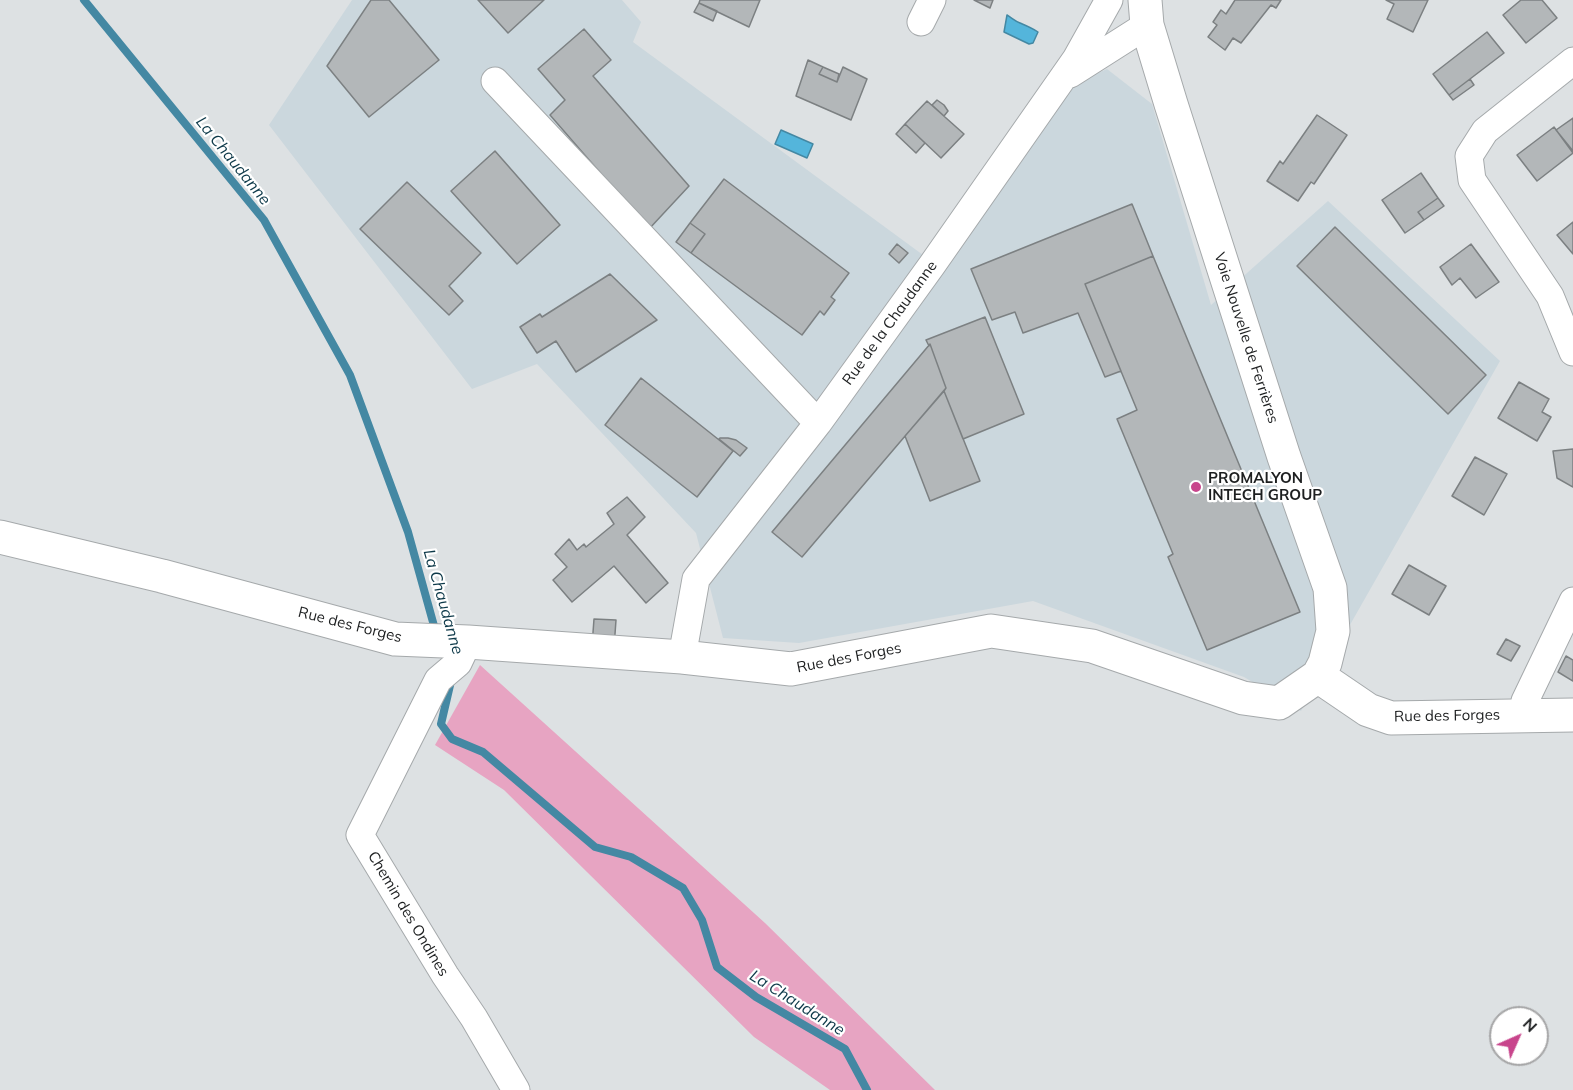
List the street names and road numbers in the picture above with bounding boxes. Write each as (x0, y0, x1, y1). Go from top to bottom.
street label: Voie Nouvelle de Ferrières (1210, 250, 1282, 426)
street label: Rue de la Chaudanne (839, 257, 941, 389)
street label: Rue des Forges (296, 603, 404, 647)
street label: Rue des Forges (795, 639, 903, 677)
street label: Rue des Forges (1394, 706, 1500, 726)
street label: Chemin des Ondines (364, 848, 452, 980)

